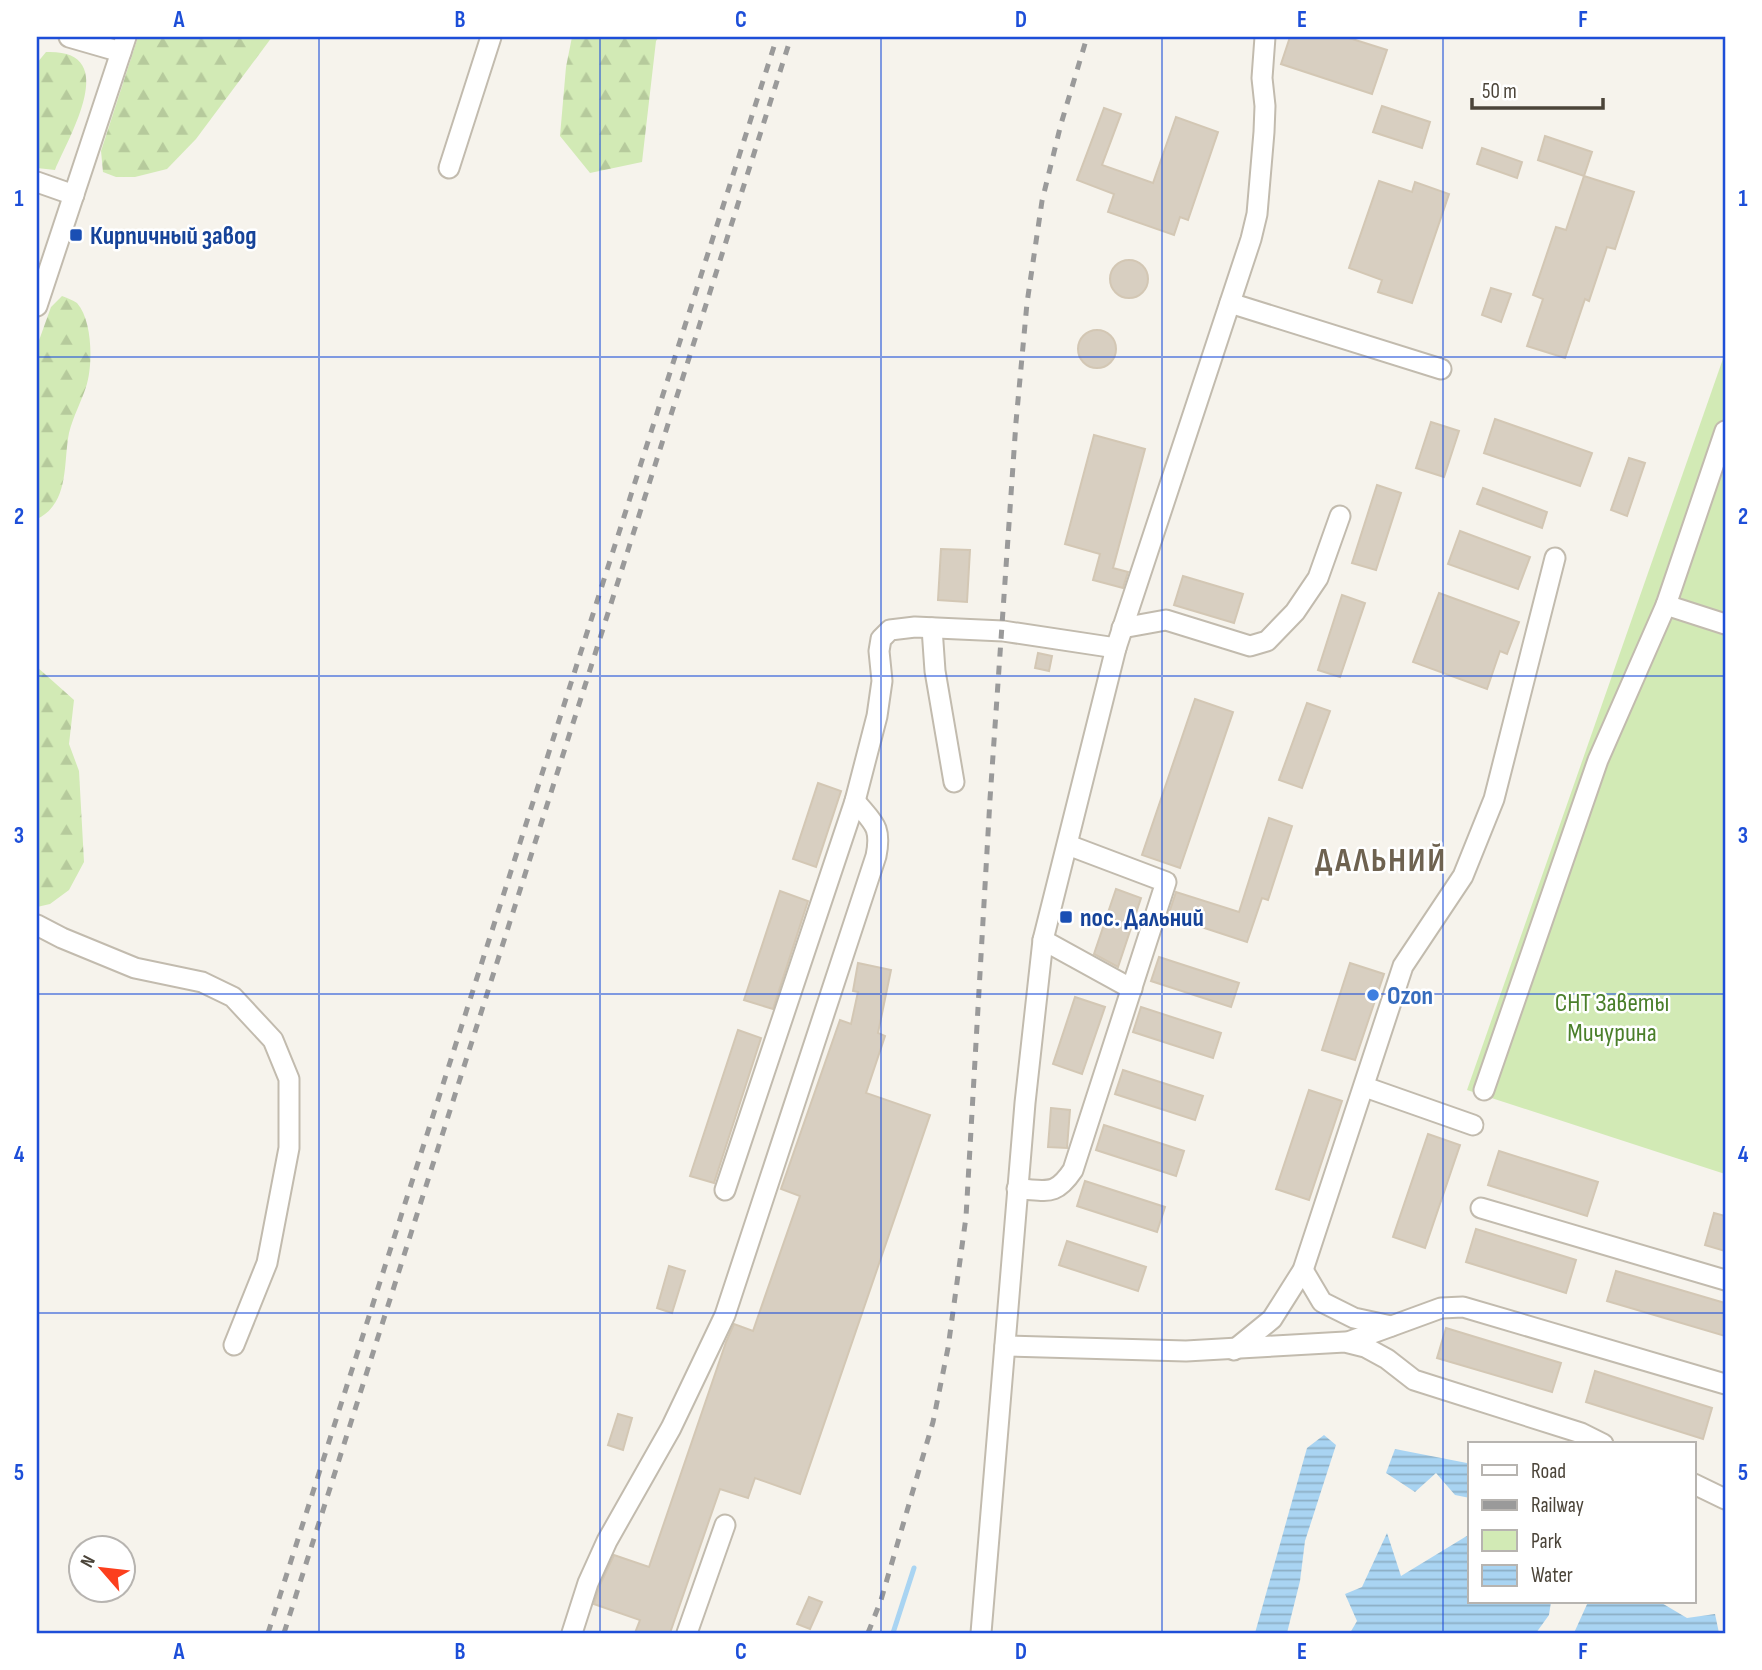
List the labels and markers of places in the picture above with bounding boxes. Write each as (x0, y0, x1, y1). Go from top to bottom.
place label: Кирпичный завод (90, 221, 257, 252)
marker: Кирпичный завод (68, 227, 84, 243)
place label: пос. Дальний (1080, 903, 1204, 934)
marker: пос. Дальний (1058, 909, 1074, 925)
place label: Ozon (1387, 981, 1433, 1012)
marker: Ozon (1365, 987, 1381, 1003)

